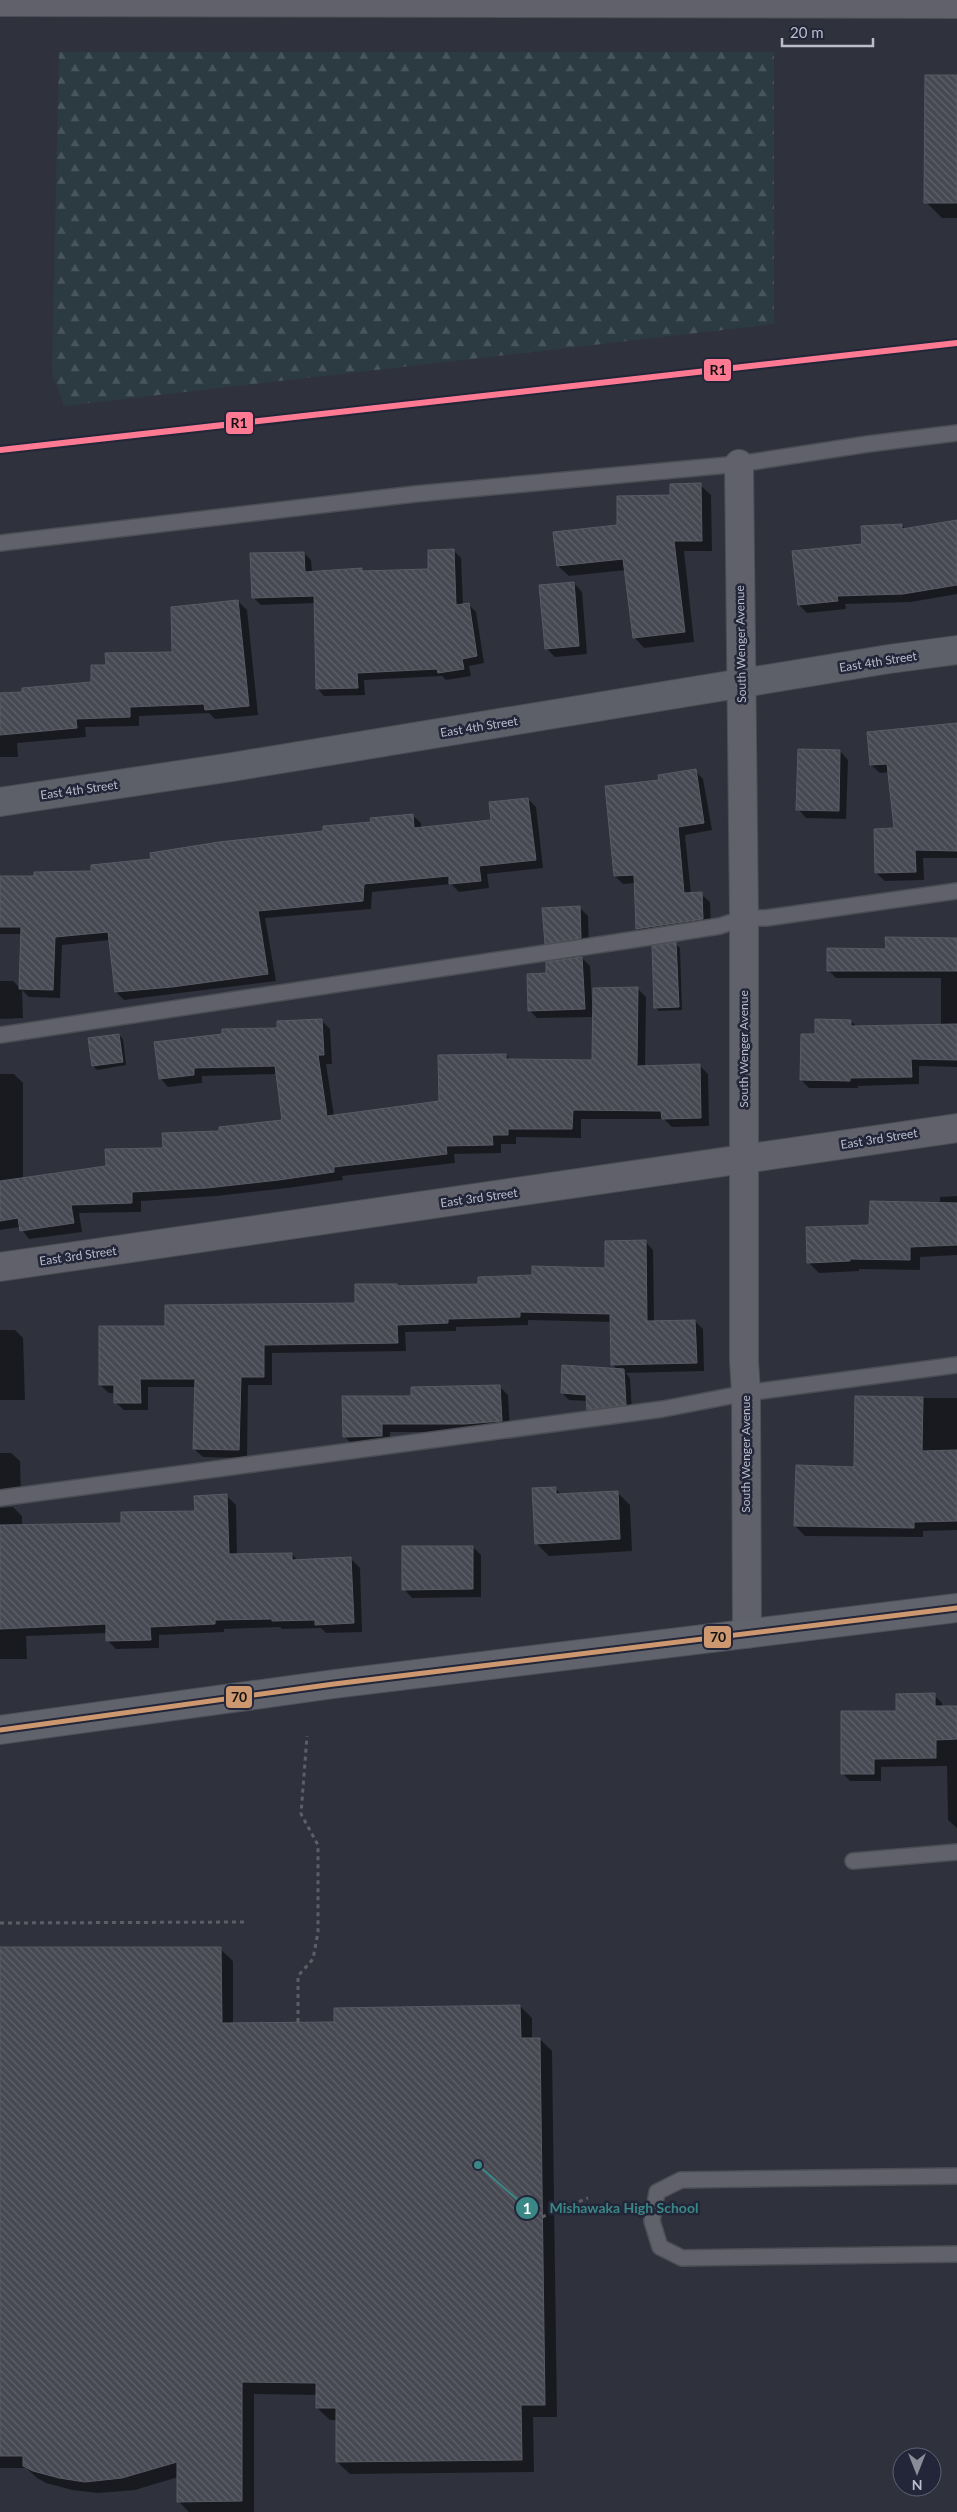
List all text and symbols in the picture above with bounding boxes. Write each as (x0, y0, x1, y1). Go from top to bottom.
scale bar (782, 15, 873, 47)
text: 20 m (790, 23, 824, 41)
line badge: R1 (703, 358, 732, 382)
text: R1 (709, 361, 727, 378)
line badge: R1 (225, 411, 254, 435)
text: R1 (230, 414, 248, 431)
street label: South Wenger Avenue (732, 585, 749, 703)
street label: East 4th Street (838, 648, 918, 675)
street label: East 4th Street (439, 713, 519, 740)
street label: East 4th Street (39, 777, 119, 802)
street label: South Wenger Avenue (736, 990, 751, 1108)
street label: East 3rd Street (839, 1125, 919, 1152)
street label: East 3rd Street (439, 1185, 519, 1210)
street label: East 3rd Street (38, 1243, 118, 1268)
street label: South Wenger Avenue (738, 1395, 753, 1513)
line badge: 70 (703, 1625, 732, 1649)
text: 70 (710, 1628, 726, 1645)
line badge: 70 (225, 1685, 253, 1709)
text: 70 (231, 1688, 247, 1705)
callout: Mishawaka High School (515, 2194, 708, 2223)
text: 1 (523, 2199, 531, 2217)
text: Mishawaka High School (550, 2199, 698, 2216)
north arrow (892, 2447, 942, 2497)
text: N (912, 2477, 922, 2494)

